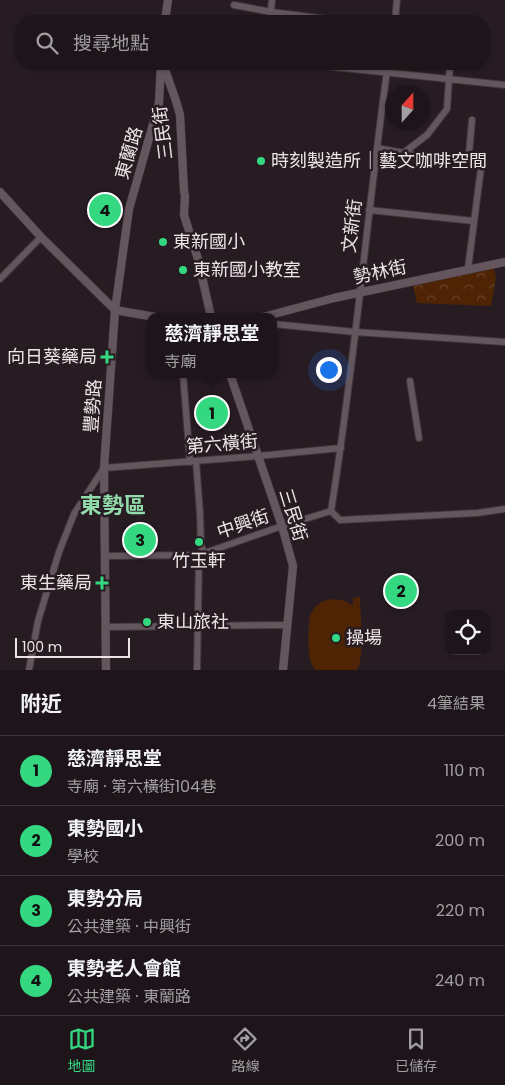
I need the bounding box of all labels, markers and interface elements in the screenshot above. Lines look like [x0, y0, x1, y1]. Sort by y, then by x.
search box [15, 15, 490, 70]
icon: search [33, 29, 61, 57]
text: 搜尋地點 [73, 30, 149, 57]
north arrow [385, 85, 430, 130]
street label: 三民街 [147, 105, 178, 161]
street label: 東蘭路 [109, 123, 148, 182]
place label: 時刻製造所｜藝文咖啡空間 [271, 148, 487, 173]
marker: 時刻製造所｜藝文咖啡空間 [255, 155, 267, 167]
pin: 4 [89, 191, 121, 229]
street label: 文新街 [336, 198, 367, 254]
place label: 東新國小 [173, 229, 245, 254]
marker: 東新國小 [157, 236, 169, 248]
street label: 勢林街 [351, 254, 409, 289]
place label: 東新國小教室 [193, 257, 301, 282]
marker: 東新國小教室 [177, 264, 189, 276]
popup [147, 313, 277, 378]
text: 慈濟靜思堂 [164, 320, 260, 347]
place label: 向日葵藥局 [7, 344, 97, 369]
text: 寺廟 [164, 350, 197, 373]
marker: 向日葵藥局 [101, 351, 113, 363]
your location [316, 357, 342, 383]
street label: 豐勢路 [78, 378, 107, 434]
pin: 1 [196, 394, 228, 432]
street label: 第六橫街 [185, 428, 259, 459]
street label: 三民街 [274, 485, 313, 544]
district label: 東勢區 [80, 490, 146, 521]
street label: 中興街 [213, 503, 272, 544]
pin: 3 [124, 521, 156, 559]
marker: 竹玉軒 [193, 536, 205, 548]
place label: 竹玉軒 [172, 548, 226, 573]
place label: 東生藥局 [20, 570, 92, 595]
pin: 2 [385, 572, 417, 610]
marker: 東生藥局 [96, 577, 108, 589]
place label: 東山旅社 [157, 609, 229, 634]
map controls [445, 610, 490, 655]
button: locate [445, 610, 490, 655]
marker: 東山旅社 [141, 616, 153, 628]
place label: 操場 [346, 625, 382, 650]
marker: 操場 [330, 632, 342, 644]
scale bar [15, 635, 130, 658]
text: 100 m [22, 637, 62, 657]
text: 附近 [20, 689, 62, 718]
text: 4筆結果 [427, 692, 485, 715]
text: 慈濟靜思堂 [67, 745, 162, 772]
text: 1 [33, 759, 39, 782]
text: 110 m [444, 759, 485, 782]
text: 寺廟 · 第六橫街104巷 [67, 775, 216, 798]
text: 東勢國小 [67, 815, 143, 842]
text: 2 [31, 829, 41, 852]
text: 200 m [435, 829, 485, 852]
text: 學校 [67, 845, 99, 868]
text: 東勢分局 [67, 885, 143, 912]
text: 3 [31, 899, 41, 922]
text: 220 m [436, 899, 485, 922]
text: 公共建築 · 中興街 [67, 915, 191, 938]
text: 東勢老人會館 [67, 955, 181, 982]
text: 4 [31, 969, 41, 992]
text: 240 m [435, 969, 485, 992]
text: 公共建築 · 東蘭路 [67, 985, 191, 1008]
tab: 地圖 [68, 1025, 96, 1077]
tab: 路線 [231, 1025, 259, 1077]
tab: 已儲存 [395, 1025, 437, 1077]

